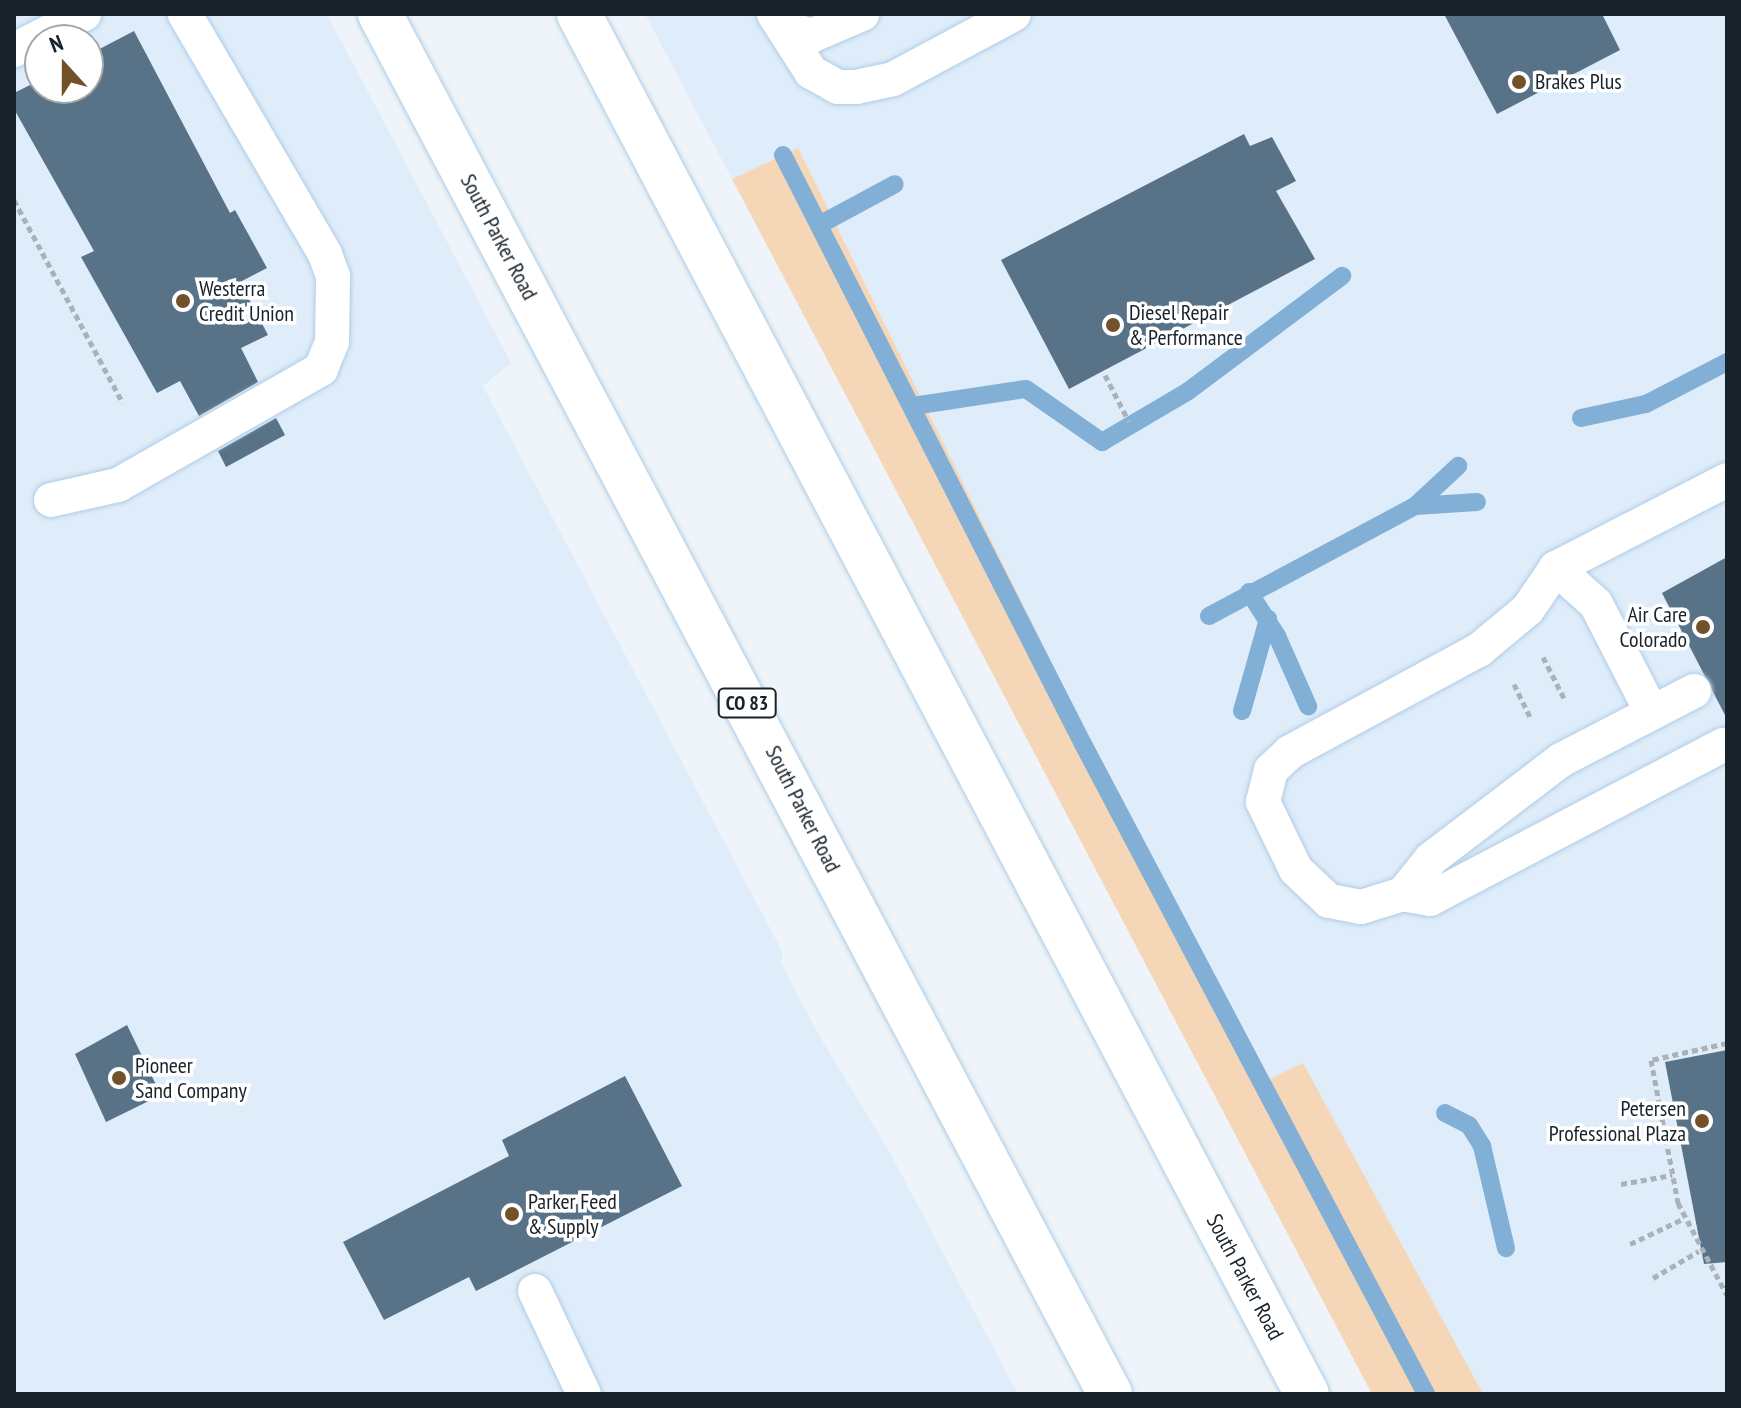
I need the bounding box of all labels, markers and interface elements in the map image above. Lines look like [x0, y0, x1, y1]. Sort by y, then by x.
north arrow [24, 24, 104, 104]
text: N [46, 28, 67, 59]
place label: Brakes Plus [1535, 69, 1622, 95]
marker: Brakes Plus [1510, 73, 1528, 91]
street label: South Parker Road [455, 170, 543, 304]
place label: Westerra Credit Union [199, 275, 294, 326]
marker: Westerra Credit Union [174, 292, 192, 310]
place label: Diesel Repair & Performance [1129, 299, 1243, 350]
marker: Diesel Repair & Performance [1104, 316, 1122, 334]
place label: Air Care Colorado [1620, 601, 1687, 652]
marker: Air Care Colorado [1694, 618, 1712, 636]
road number: CO 83 [717, 687, 777, 719]
street label: South Parker Road [760, 741, 846, 877]
place label: Pioneer Sand Company [135, 1052, 247, 1104]
marker: Pioneer Sand Company [110, 1069, 128, 1087]
place label: Petersen Professional Plaza [1549, 1095, 1686, 1146]
marker: Petersen Professional Plaza [1693, 1112, 1711, 1130]
place label: Parker Feed & Supply [528, 1188, 617, 1240]
marker: Parker Feed & Supply [503, 1205, 521, 1223]
street label: South Parker Road [1201, 1210, 1289, 1344]

